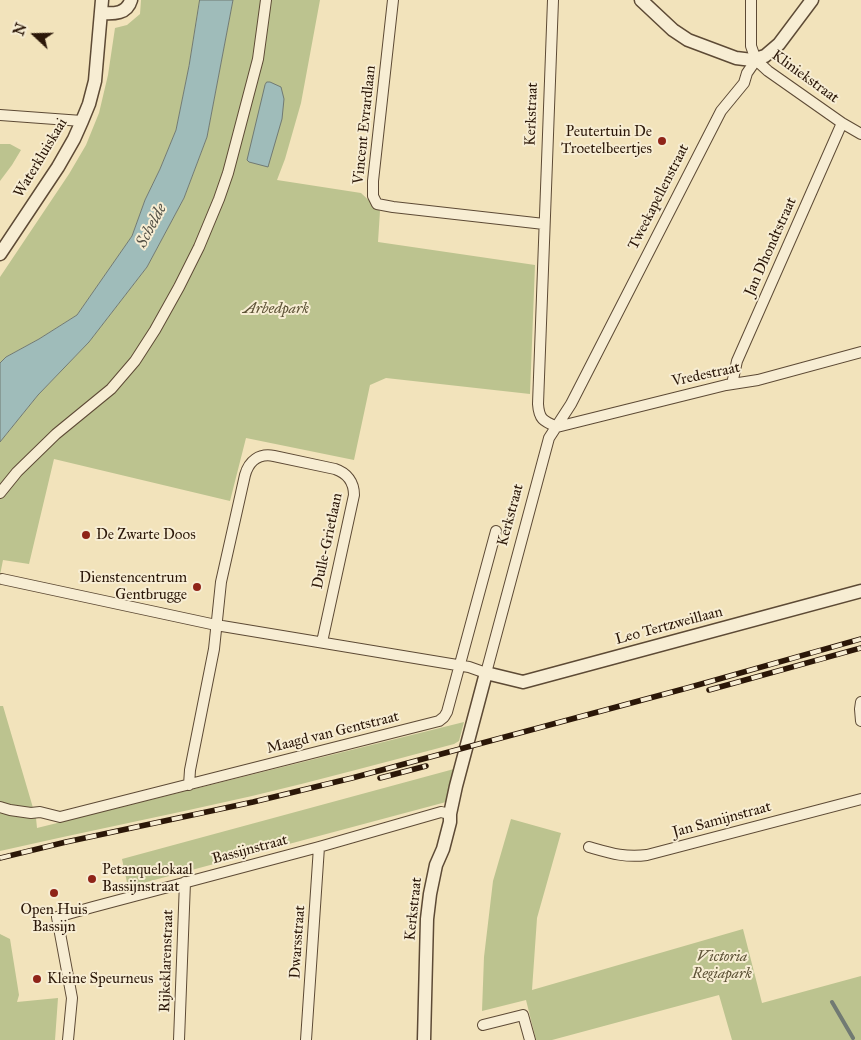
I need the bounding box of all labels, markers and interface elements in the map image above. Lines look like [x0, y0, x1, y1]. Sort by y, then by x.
north arrow [10, 10, 60, 60]
text: N [10, 21, 31, 38]
street label: Kliniekstraat [768, 47, 842, 107]
street label: Vincent Evrardlaan [350, 65, 380, 185]
street label: Kerkstraat [522, 82, 542, 146]
street label: Waterkluiskaai [10, 115, 72, 201]
place label: Peutertuin De Troetelbeertjes [561, 123, 652, 158]
marker: Peutertuin De Troetelbeertjes [656, 135, 668, 147]
street label: Tweekapellenstraat [625, 141, 693, 253]
street label: Jan Dhondtstraat [741, 195, 801, 299]
water label: Schelde [133, 201, 171, 251]
park label: Arbedpark [243, 300, 309, 318]
street label: Vredestraat [670, 359, 742, 391]
street label: Kerkstraat [494, 482, 528, 548]
street label: Dulle-Grietlaan [309, 492, 347, 590]
place label: De Zwarte Doos [96, 526, 196, 544]
marker: De Zwarte Doos [80, 529, 92, 541]
place label: Dienstencentrum Gentbrugge [79, 569, 187, 604]
marker: Dienstencentrum Gentbrugge [191, 581, 203, 593]
street label: Leo Tertzweillaan [613, 603, 725, 649]
street label: Maagd van Gentstraat [265, 708, 401, 758]
street label: Jan Samijnstraat [671, 798, 773, 842]
street label: Bassijnstraat [210, 831, 290, 869]
place label: Petanquelokaal Bassijnstraat [102, 861, 193, 896]
marker: Petanquelokaal Bassijnstraat [86, 873, 98, 885]
street label: Kerkstraat [402, 876, 426, 942]
marker: Open Huis Bassijn [48, 887, 60, 899]
place label: Open Huis Bassijn [21, 901, 87, 936]
street label: Dwarsstraat [286, 905, 310, 979]
street label: Rijkeklarenstraat [156, 909, 178, 1013]
park label: Victoria Regiapark [692, 948, 752, 983]
place label: Kleine Speurneus [47, 970, 153, 988]
marker: Kleine Speurneus [31, 973, 43, 985]

